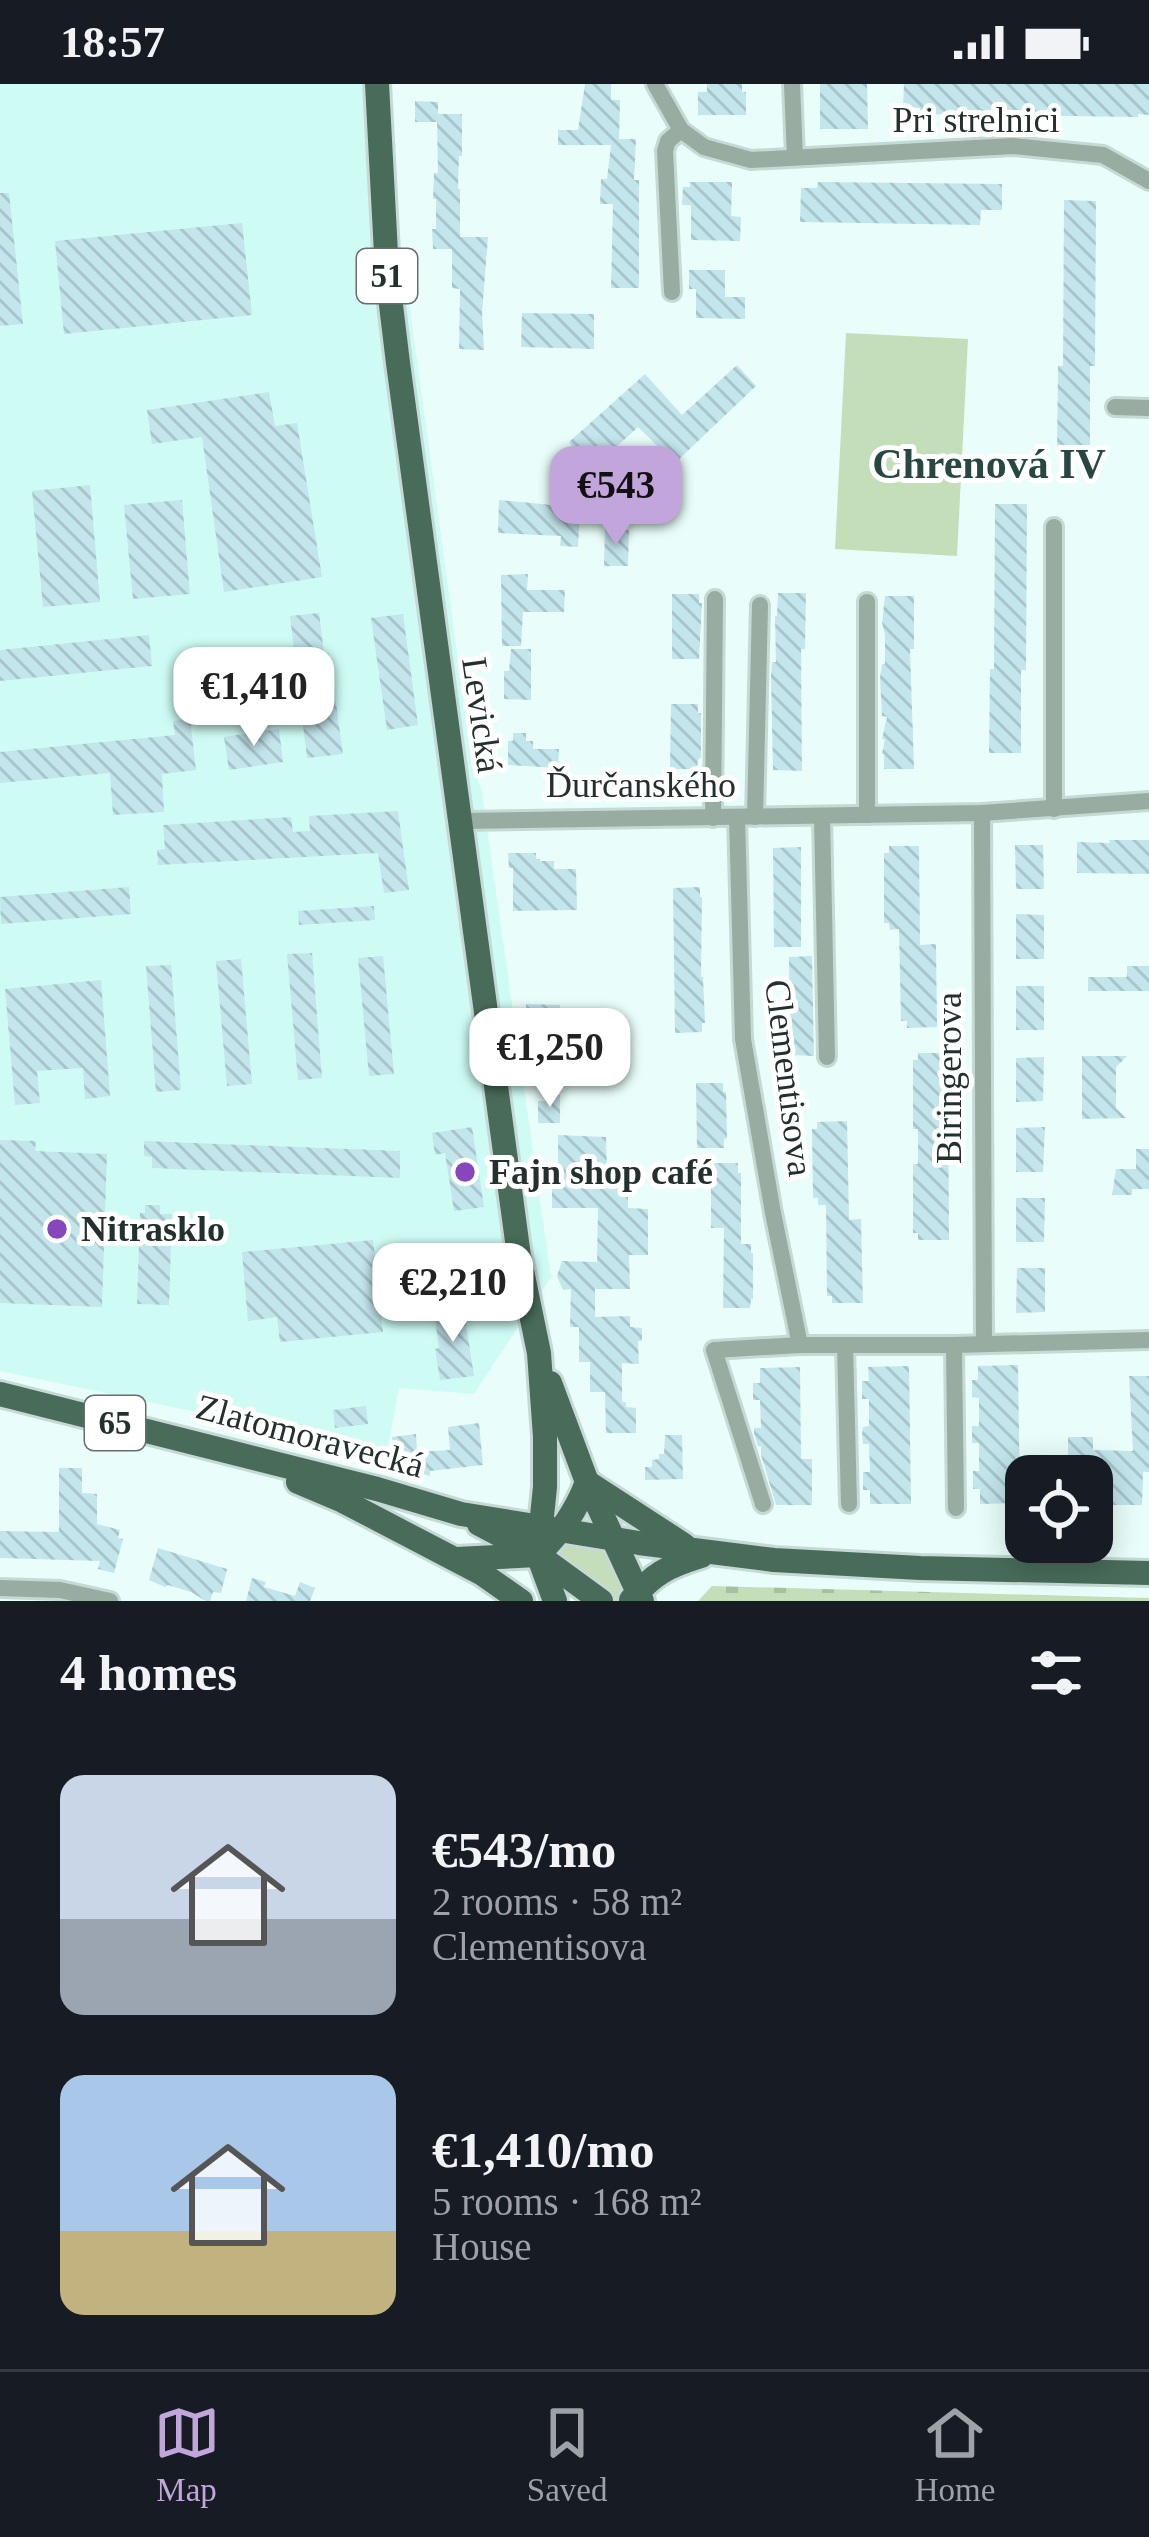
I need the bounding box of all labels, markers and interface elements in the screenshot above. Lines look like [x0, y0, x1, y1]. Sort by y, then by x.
text: 18:57 [60, 17, 165, 67]
street label: Pri strelnici [893, 100, 1059, 140]
road number: 51 [357, 249, 417, 303]
district label: Chrenová IV [872, 441, 1106, 487]
pin: €543 [545, 446, 687, 548]
text: €543 [577, 463, 655, 506]
pin: €1,410 [156, 647, 352, 749]
street label: Levická [454, 655, 510, 775]
text: €1,410 [200, 664, 308, 707]
street label: Ďurčanského [546, 765, 736, 805]
street label: Clementisova [757, 977, 821, 1179]
street label: Biringerova [929, 992, 969, 1164]
pin: €1,250 [452, 1008, 648, 1110]
text: €1,250 [496, 1025, 604, 1068]
place label: Fajn shop café [489, 1152, 713, 1192]
marker: Fajn shop café [452, 1159, 478, 1185]
place label: Nitrasklo [81, 1209, 225, 1249]
marker: Nitrasklo [44, 1216, 70, 1242]
pin: €2,210 [355, 1243, 551, 1345]
text: €2,210 [399, 1260, 507, 1303]
street label: Zlatomoravecká [192, 1386, 428, 1486]
road number: 65 [85, 1396, 145, 1450]
map controls [1005, 1455, 1113, 1563]
button: locate [1005, 1455, 1113, 1563]
icon: filters [1023, 1640, 1089, 1706]
text: 4 homes [60, 1645, 237, 1701]
text: €543/mo [432, 1822, 616, 1878]
icon: home [156, 1823, 300, 1967]
text: 2 rooms · 58 m² [432, 1880, 682, 1923]
text: Clementisova [432, 1925, 646, 1968]
text: €1,410/mo [432, 2122, 654, 2178]
icon: home [156, 2123, 300, 2267]
text: 5 rooms · 168 m² [432, 2180, 702, 2223]
text: House [432, 2225, 532, 2268]
tab: Map [154, 2400, 220, 2509]
tab: Saved [527, 2400, 607, 2509]
tab: Home [915, 2400, 995, 2509]

